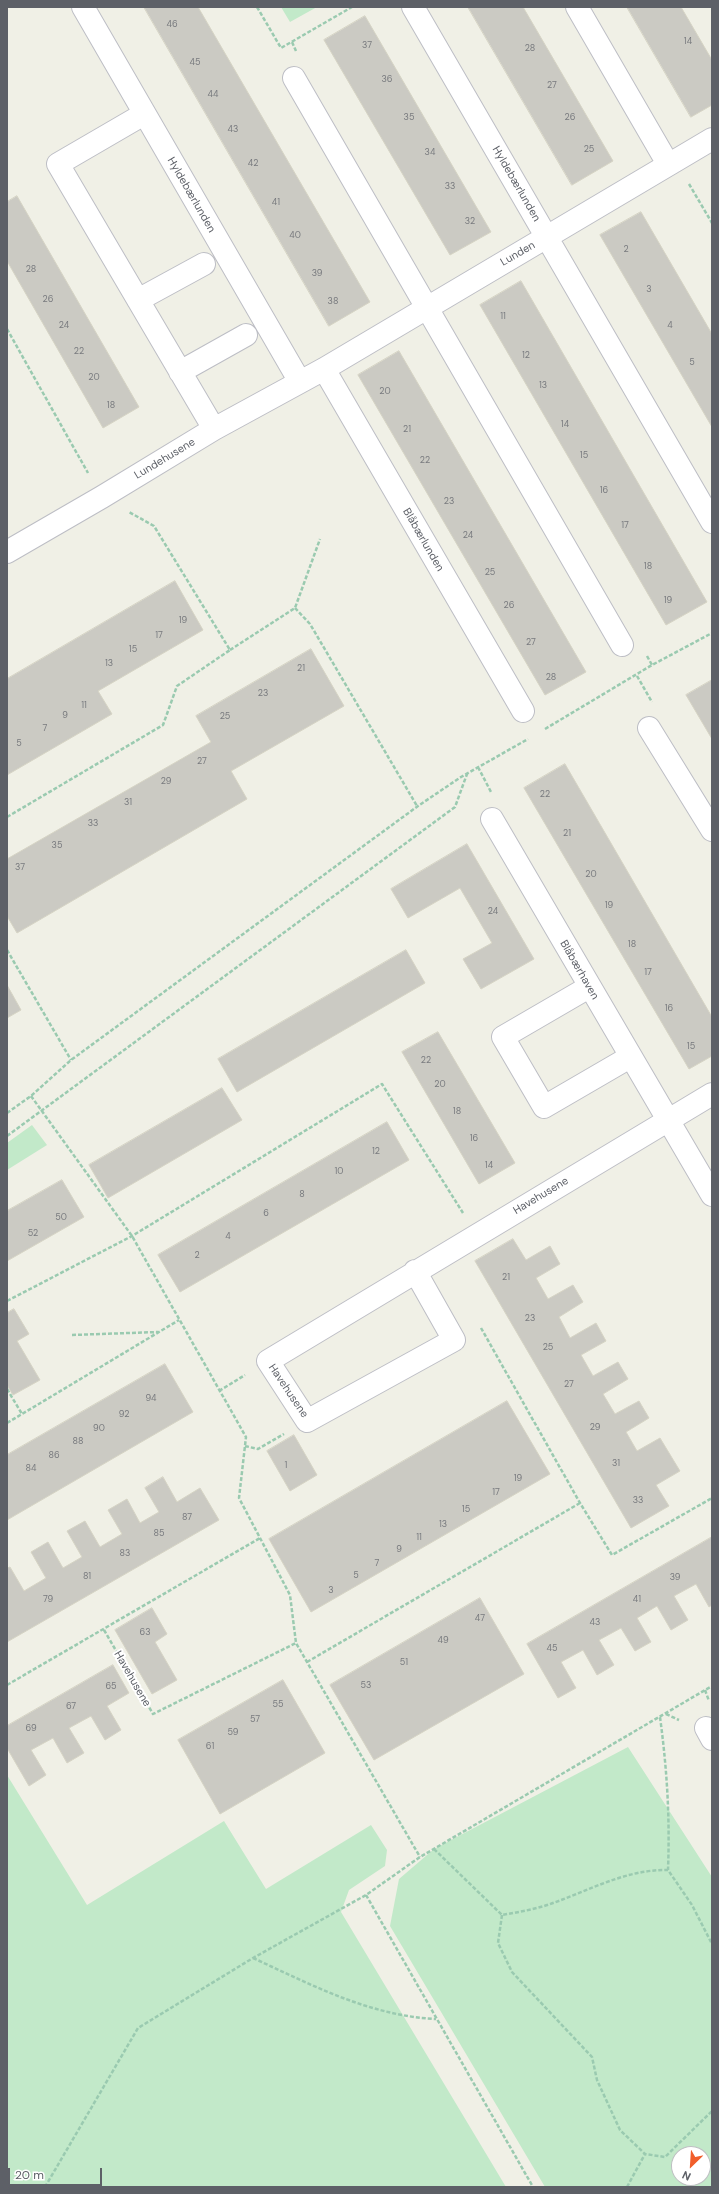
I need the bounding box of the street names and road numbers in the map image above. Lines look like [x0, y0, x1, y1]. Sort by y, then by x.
street label: Hyldebærlunden [489, 144, 543, 224]
street label: Hyldebærlunden [164, 155, 218, 235]
street label: Lunden [498, 239, 538, 269]
street label: Lundehusene [132, 436, 198, 482]
street label: Blåbærlunden [400, 506, 446, 574]
street label: Blåbærhaven [557, 938, 601, 1002]
street label: Havehusene [511, 1174, 571, 1218]
street label: Havehusene [265, 1362, 311, 1420]
street label: Havehusene [111, 1649, 153, 1709]

